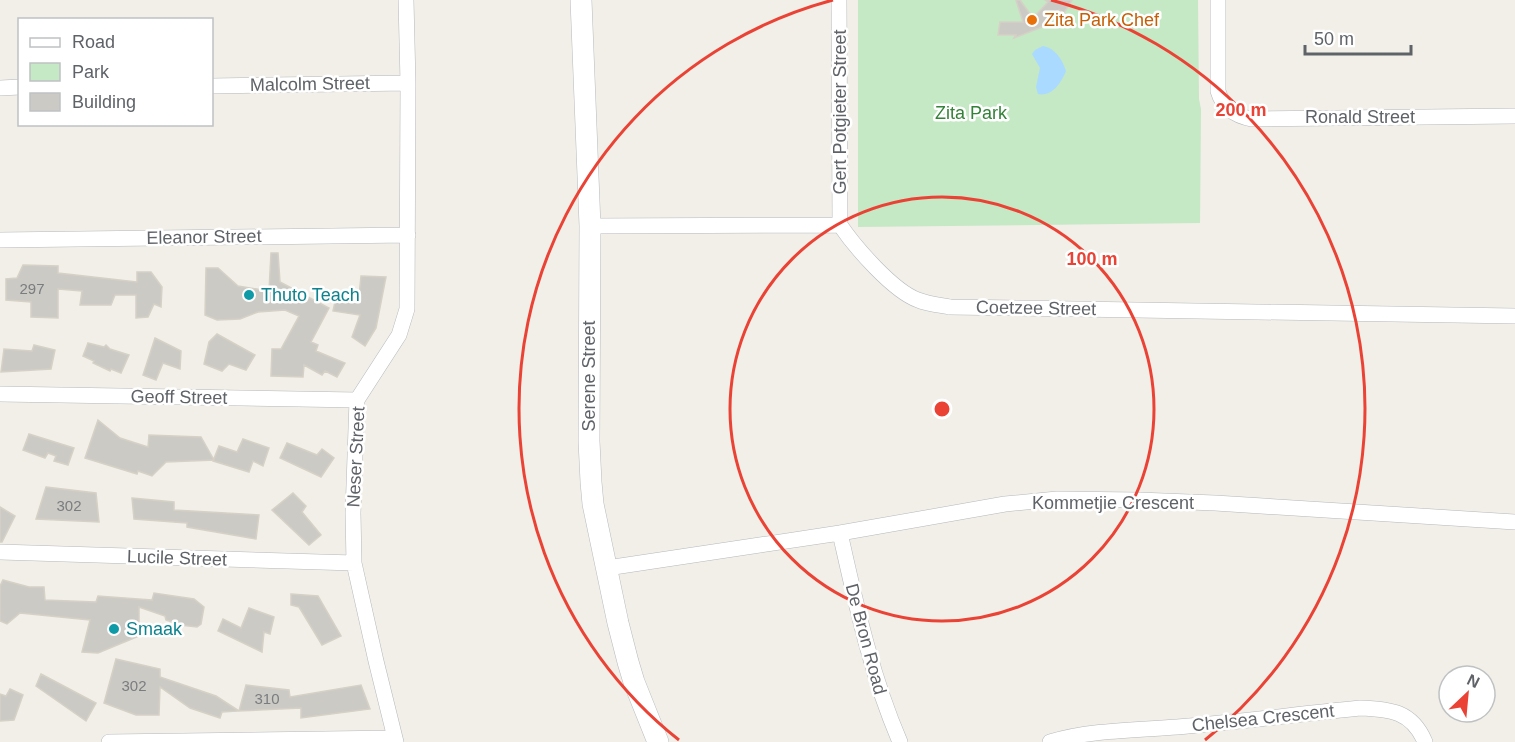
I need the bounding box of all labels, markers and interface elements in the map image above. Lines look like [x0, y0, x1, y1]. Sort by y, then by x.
place label: Zita Park Chef [1044, 10, 1160, 30]
marker: Zita Park Chef [1025, 13, 1039, 27]
legend [18, 18, 213, 126]
scale bar [1305, 18, 1412, 56]
street label: Gert Potgieter Street [830, 29, 850, 195]
text: 50 m [1314, 29, 1354, 49]
text: Road [72, 32, 115, 52]
text: Park [72, 62, 110, 82]
street label: Malcolm Street [250, 73, 370, 95]
text: Building [72, 92, 136, 112]
text: 200 m [1215, 100, 1267, 120]
park label: Zita Park [935, 103, 1008, 123]
street label: Ronald Street [1305, 107, 1415, 127]
street label: Eleanor Street [146, 226, 262, 248]
text: 100 m [1066, 249, 1118, 269]
house number: 297 [19, 280, 45, 297]
place label: Thuto Teach [261, 285, 360, 305]
marker: Thuto Teach [242, 288, 256, 302]
street label: Coetzee Street [976, 297, 1096, 319]
street label: Serene Street [579, 320, 599, 432]
street label: Geoff Street [130, 386, 228, 408]
centre of rings [932, 399, 952, 419]
street label: Neser Street [343, 406, 369, 508]
street label: Kommetjie Crescent [1032, 493, 1194, 513]
house number: 302 [56, 497, 82, 514]
street label: Lucile Street [127, 546, 227, 570]
street label: De Bron Road [842, 581, 890, 697]
place label: Smaak [126, 619, 183, 639]
marker: Smaak [107, 622, 121, 636]
north arrow [1437, 664, 1497, 724]
text: N [1464, 671, 1482, 691]
house number: 302 [121, 677, 147, 694]
house number: 310 [254, 690, 280, 707]
street label: Chelsea Crescent [1191, 701, 1335, 735]

